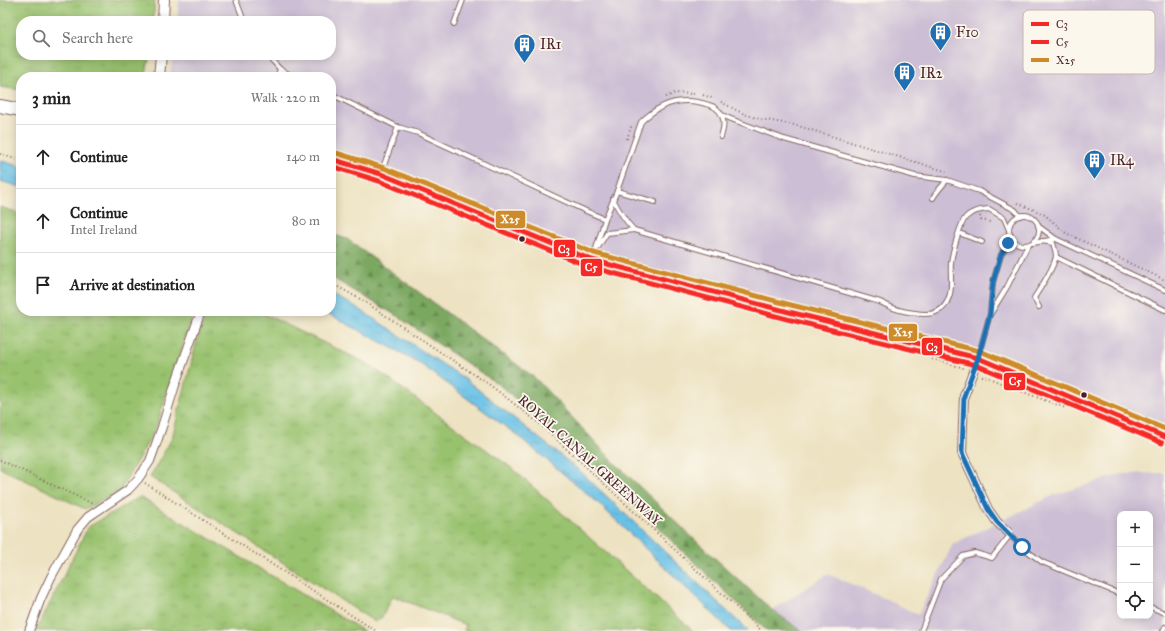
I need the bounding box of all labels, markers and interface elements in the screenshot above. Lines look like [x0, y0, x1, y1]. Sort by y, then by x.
legend [1023, 10, 1155, 74]
search box [16, 16, 336, 60]
text: C3 [1056, 18, 1068, 31]
building icon: F10 [927, 19, 953, 52]
place label: F10 [956, 24, 979, 41]
icon: search [30, 27, 52, 49]
text: Search here [62, 29, 133, 47]
building icon: IR1 [512, 31, 538, 64]
place label: IR1 [540, 36, 562, 53]
text: C5 [1056, 36, 1069, 49]
text: X25 [1056, 54, 1075, 67]
building icon: IR2 [892, 60, 918, 93]
place label: IR2 [920, 65, 943, 82]
text: 3 min [32, 88, 71, 109]
text: Walk · 220 m [251, 90, 320, 106]
icon: ahead [32, 146, 54, 168]
building icon: IR4 [1082, 147, 1108, 180]
text: Continue [70, 148, 128, 166]
text: 140 m [286, 149, 320, 165]
place label: IR4 [1110, 152, 1135, 169]
text: Continue [70, 204, 128, 222]
icon: ahead [32, 210, 54, 232]
line badge: X25 [495, 210, 526, 229]
text: 80 m [292, 213, 320, 229]
text: X25 [500, 213, 520, 226]
text: Intel Ireland [70, 222, 137, 238]
unlabelled marker [517, 234, 527, 244]
route end [999, 234, 1017, 252]
line badge: C3 [553, 239, 576, 258]
text: C3 [558, 243, 570, 257]
line badge: C5 [580, 258, 603, 277]
text: C5 [585, 261, 598, 274]
icon: arrive [32, 274, 54, 296]
text: Arrive at destination [70, 276, 195, 294]
line badge: X25 [888, 323, 918, 342]
text: X25 [893, 326, 913, 339]
line badge: C3 [921, 337, 943, 356]
text: C3 [926, 341, 938, 355]
line badge: C5 [1003, 372, 1026, 391]
text: C5 [1009, 375, 1022, 388]
unlabelled marker [1079, 390, 1089, 400]
street label: ROYAL CANAL GREENWAY [514, 391, 666, 530]
map controls [1117, 511, 1153, 619]
button: + [1117, 511, 1153, 547]
route start [1013, 538, 1031, 556]
button: − [1117, 547, 1153, 583]
button: locate [1117, 583, 1153, 619]

